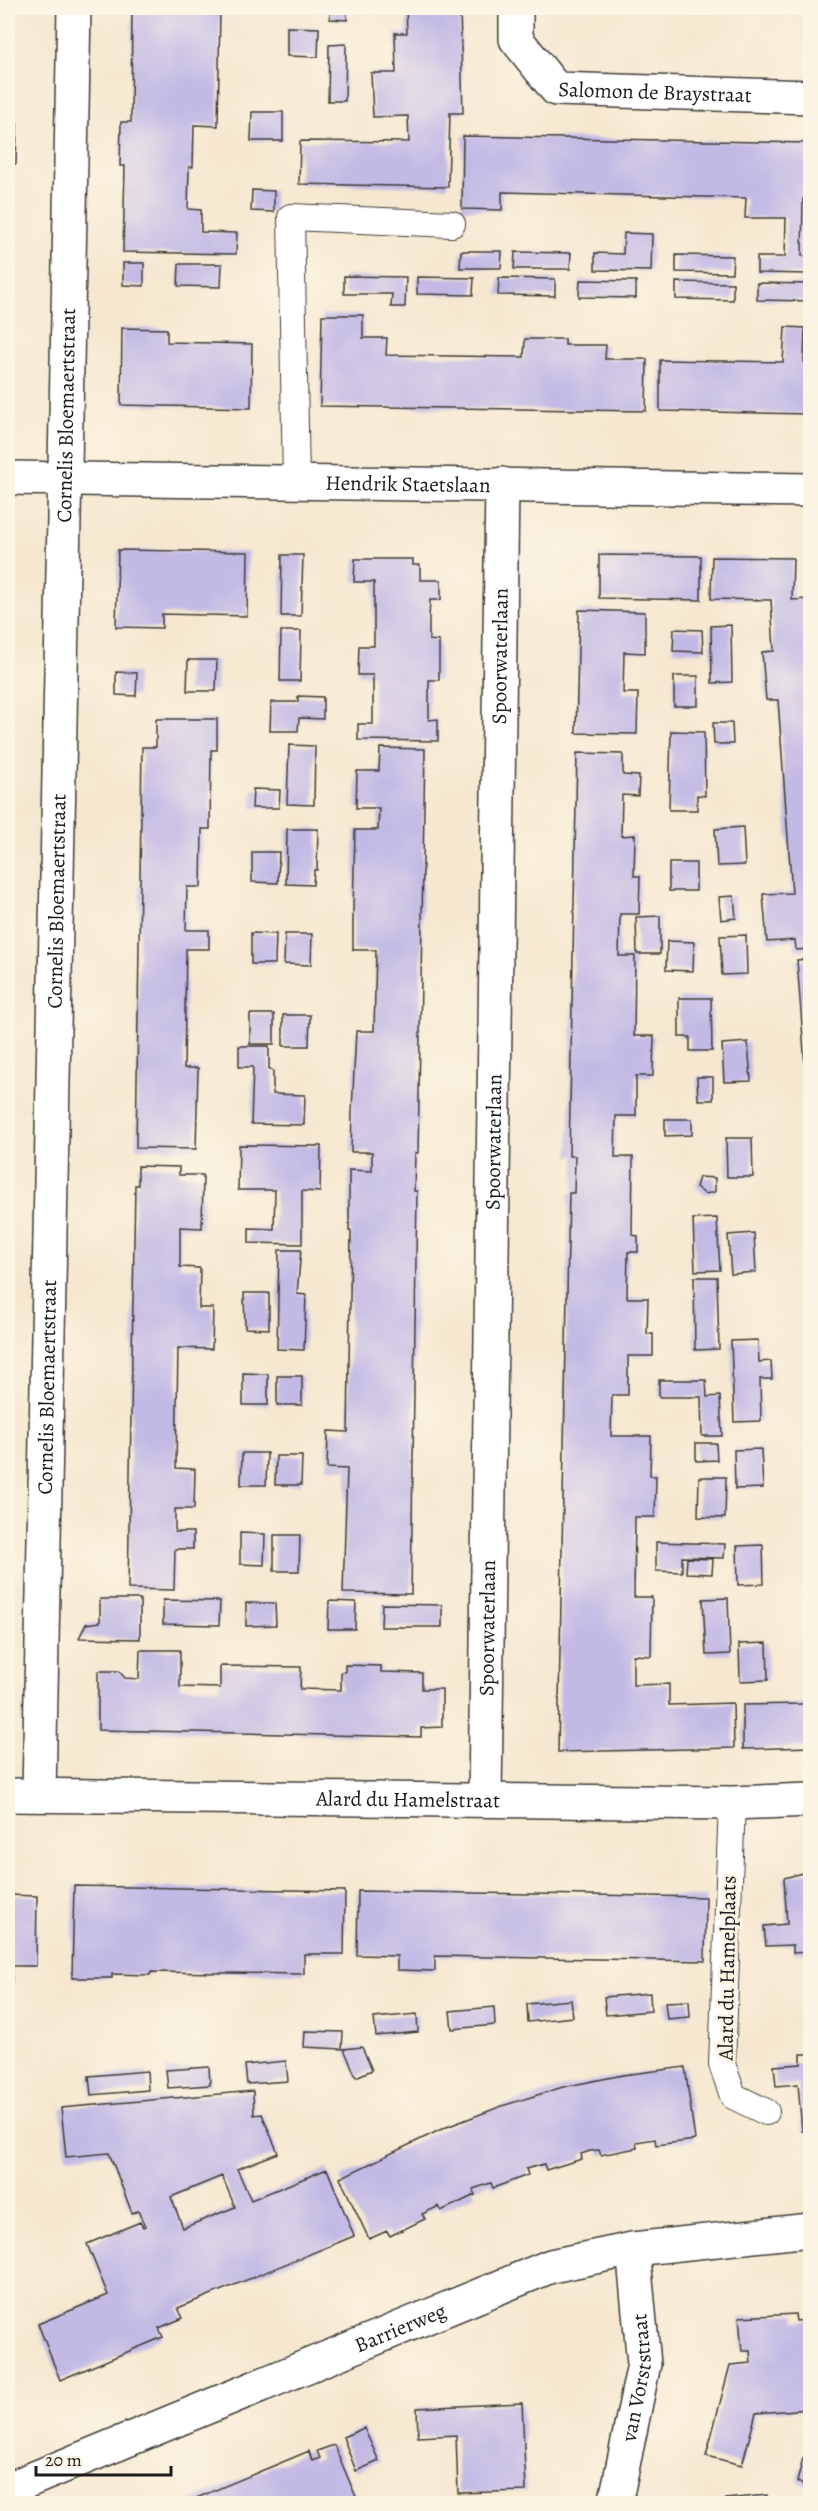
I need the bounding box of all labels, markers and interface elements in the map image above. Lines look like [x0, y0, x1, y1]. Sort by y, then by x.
street label: Salomon de Braystraat [558, 75, 752, 109]
street label: Cornelis Bloemaertstraat [50, 308, 82, 523]
street label: Hendrik Staetslaan [325, 469, 491, 499]
street label: Spoorwaterlaan [485, 588, 515, 724]
street label: Cornelis Bloemaertstraat [40, 793, 73, 1009]
street label: Spoorwaterlaan [479, 1074, 508, 1210]
street label: Cornelis Bloemaertstraat [31, 1279, 63, 1495]
street label: Spoorwaterlaan [472, 1560, 502, 1696]
street label: Alard du Hamelstraat [315, 1784, 500, 1814]
street label: Alard du Hamelplaats [711, 1875, 743, 2062]
street label: Barrierweg [350, 2296, 451, 2359]
street label: van Vorststraat [614, 2312, 658, 2445]
scale bar [36, 2439, 171, 2477]
text: 20 m [45, 2448, 82, 2472]

